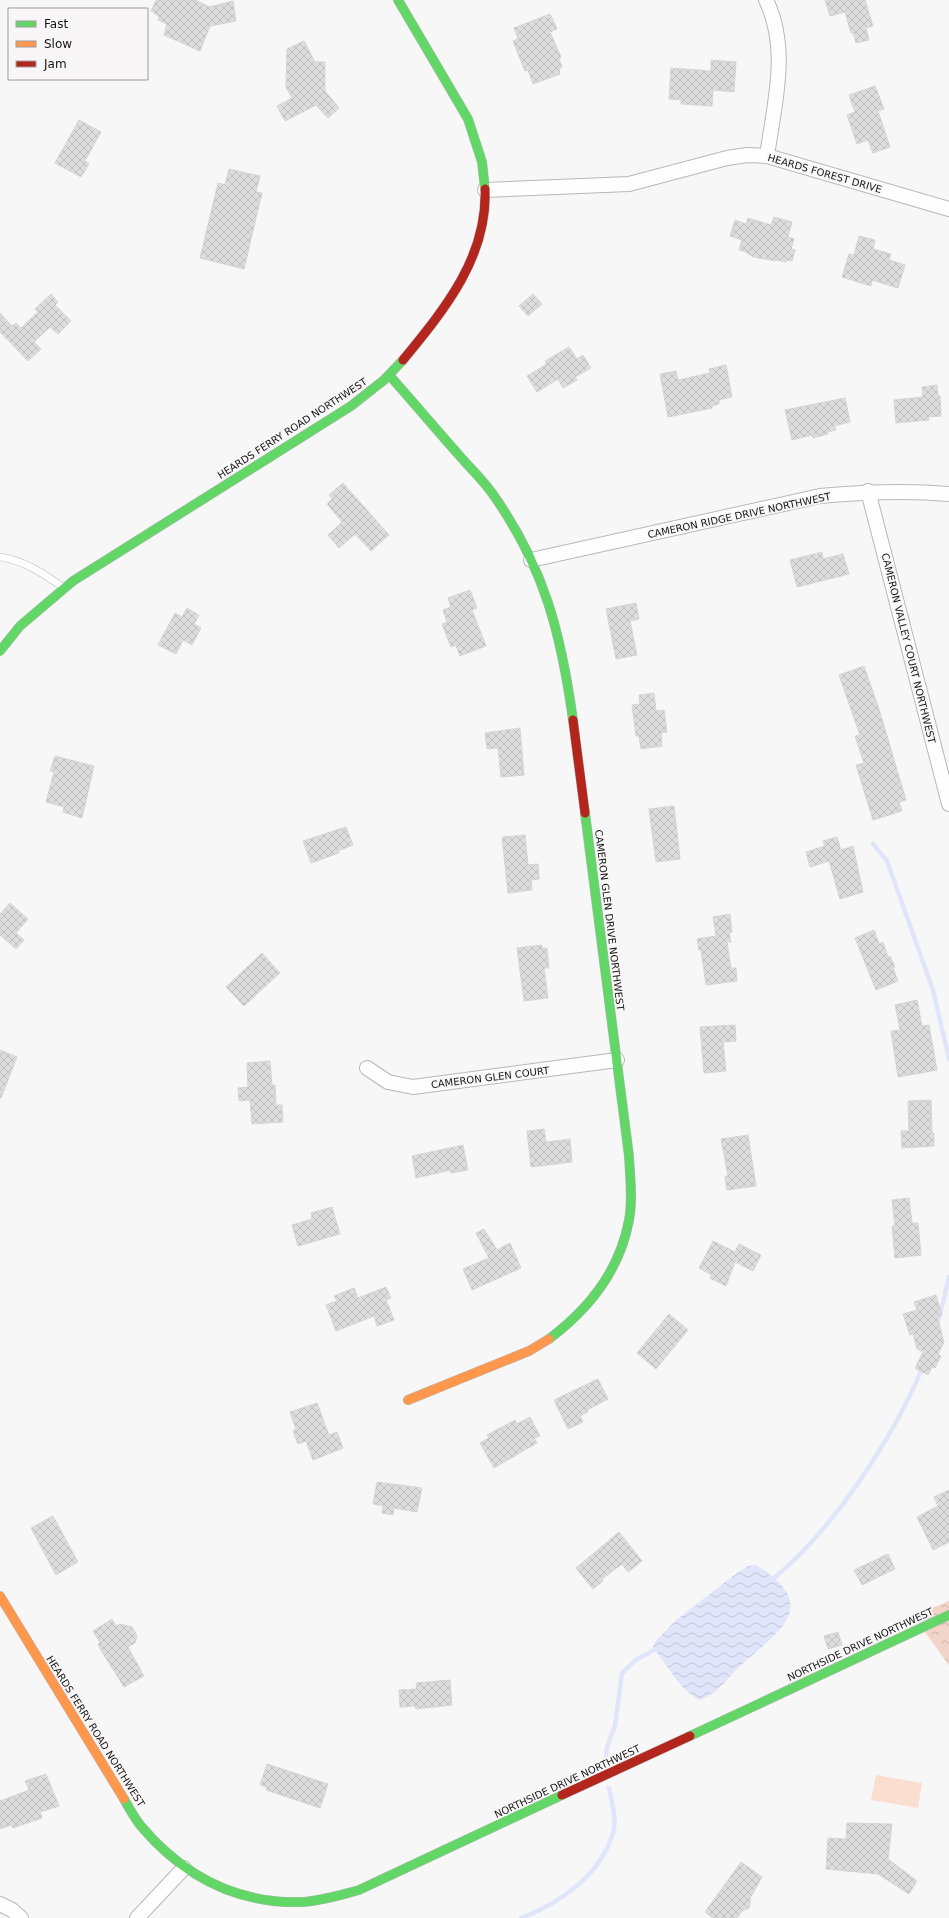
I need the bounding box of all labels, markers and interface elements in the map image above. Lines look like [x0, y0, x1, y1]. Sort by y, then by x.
legend [8, 8, 148, 80]
text: Fast [44, 17, 68, 31]
text: Slow [44, 37, 72, 51]
text: Jam [43, 57, 67, 71]
street label: HEARDS FOREST DRIVE [767, 152, 883, 195]
street label: HEARDS FERRY ROAD NORTHWEST [216, 375, 370, 481]
street label: CAMERON RIDGE DRIVE NORTHWEST [647, 490, 833, 540]
street label: CAMERON VALLEY COURT NORTHWEST [880, 552, 938, 745]
street label: CAMERON GLEN DRIVE NORTHWEST [593, 829, 626, 1012]
street label: CAMERON GLEN COURT [430, 1065, 551, 1090]
street label: NORTHSIDE DRIVE NORTHWEST [786, 1605, 936, 1683]
street label: HEARDS FERRY ROAD NORTHWEST [44, 1654, 147, 1809]
street label: NORTHSIDE DRIVE NORTHWEST [493, 1742, 643, 1820]

